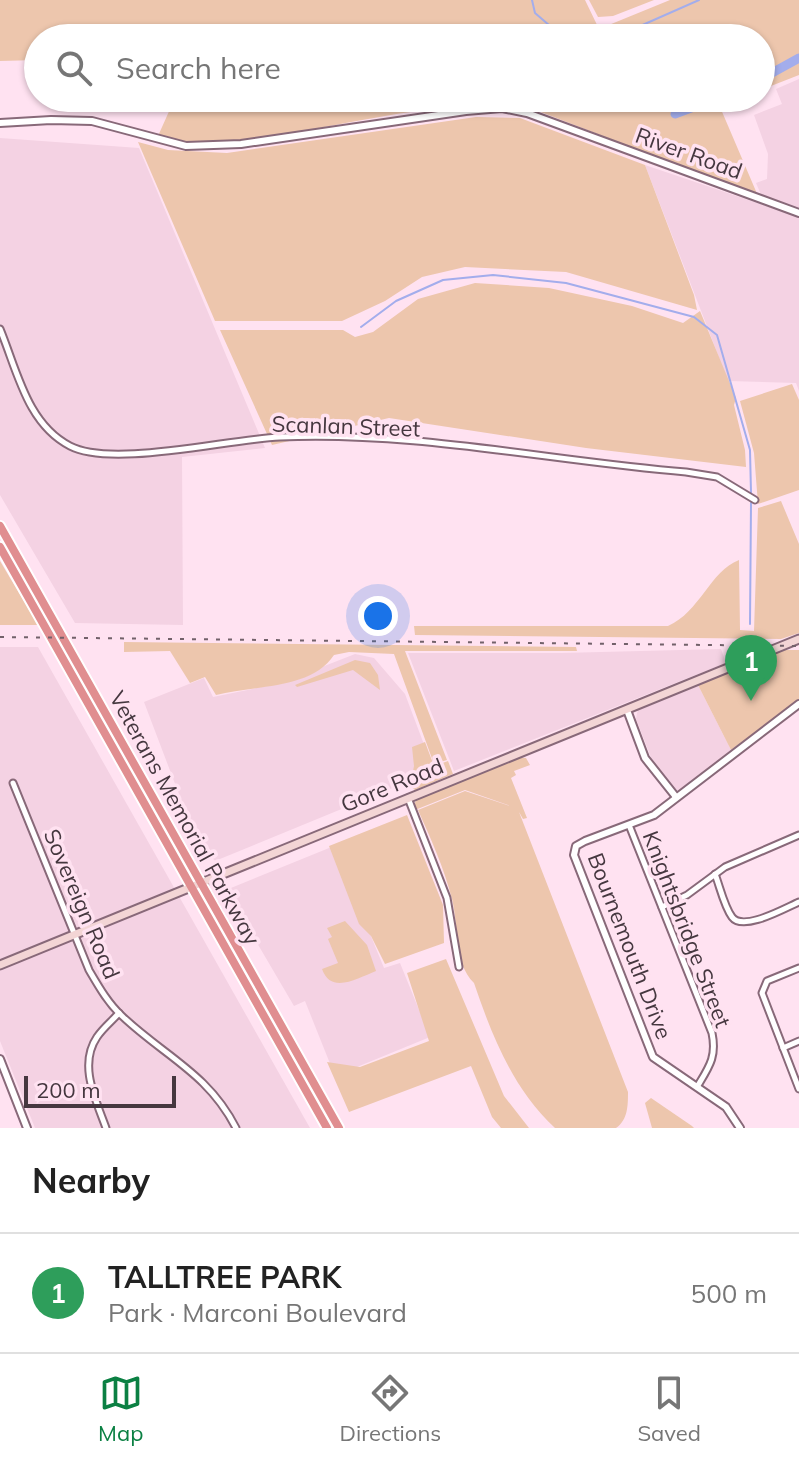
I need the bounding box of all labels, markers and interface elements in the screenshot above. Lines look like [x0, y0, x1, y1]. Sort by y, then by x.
search box [24, 24, 775, 112]
icon: search [52, 46, 96, 90]
text: Search here [116, 49, 281, 87]
street label: River Road [632, 121, 746, 185]
street label: Scanlan Street [271, 409, 421, 443]
your location [358, 596, 398, 636]
pin: 1 [725, 635, 777, 701]
street label: Veterans Memorial Parkway [103, 686, 267, 950]
street label: Gore Road [337, 752, 447, 818]
street label: Sovereign Road [38, 825, 126, 983]
street label: Knightsbridge Street [637, 827, 737, 1032]
street label: Bournemouth Drive [582, 849, 678, 1043]
scale bar [24, 1072, 176, 1108]
text: 200 m [36, 1076, 101, 1104]
text: Nearby [32, 1159, 150, 1202]
text: TALLTREE PARK [108, 1258, 341, 1296]
text: 1 [50, 1277, 66, 1310]
text: 500 m [691, 1277, 767, 1310]
text: Park · Marconi Boulevard [108, 1296, 407, 1329]
tab: Map [98, 1371, 143, 1447]
tab: Directions [340, 1371, 441, 1447]
tab: Saved [637, 1371, 701, 1447]

